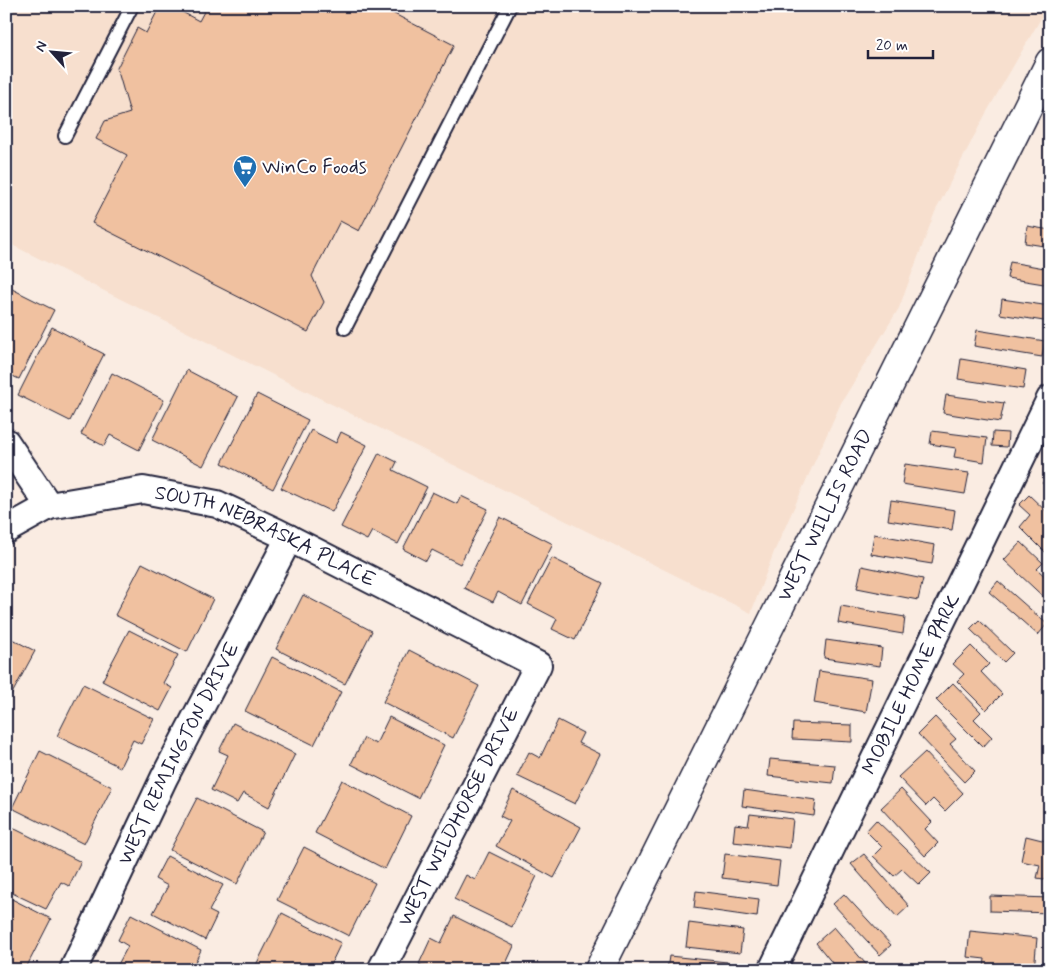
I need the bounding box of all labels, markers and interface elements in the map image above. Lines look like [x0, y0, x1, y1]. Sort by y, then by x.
north arrow [28, 28, 78, 78]
scale bar [868, 28, 934, 60]
text: 20 m [876, 36, 908, 56]
text: N [31, 38, 51, 55]
supermarket icon: WinCo Foods [232, 154, 258, 188]
place label: WinCo Foods [262, 154, 367, 181]
street label: WEST WILLIS ROAD [771, 424, 879, 606]
street label: SOUTH NEBRASKA PLACE [153, 479, 380, 594]
street label: MOBILE HOME PARK [856, 589, 967, 779]
street label: WEST REMINGTON DRIVE [111, 637, 246, 869]
street label: WEST WILDHORSE DRIVE [392, 703, 526, 931]

